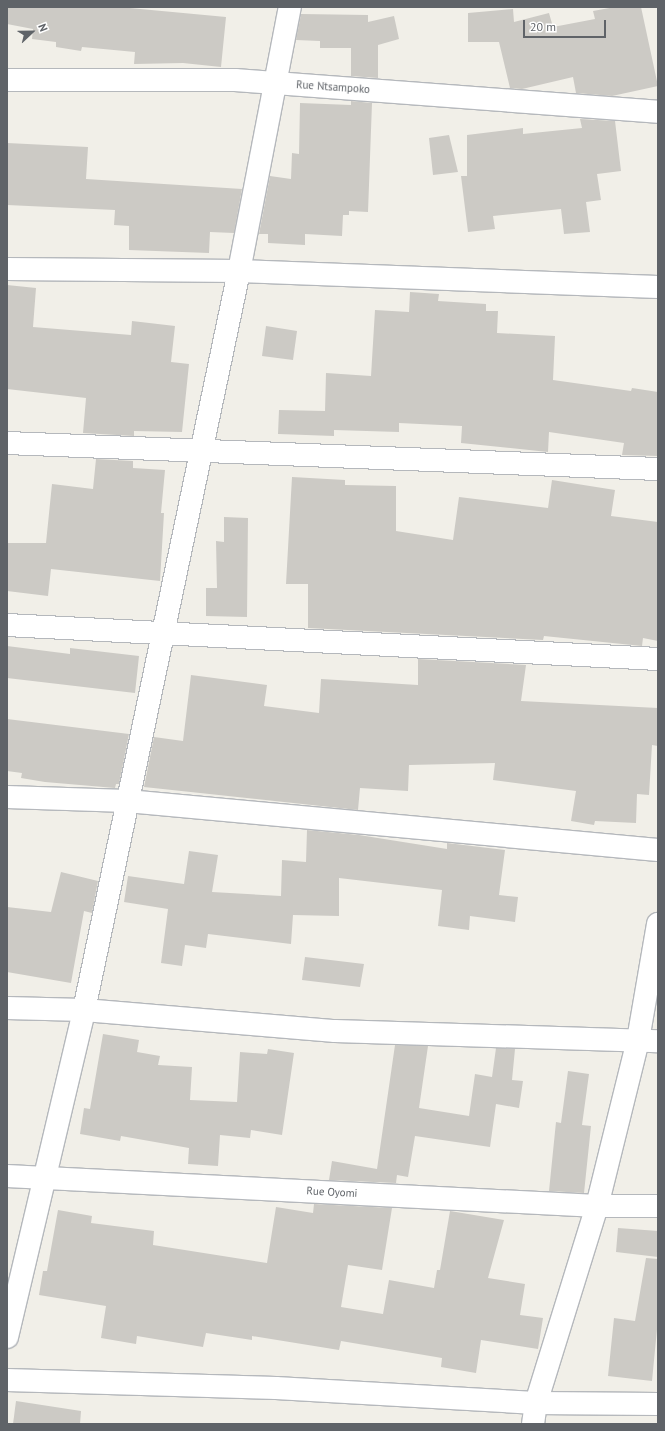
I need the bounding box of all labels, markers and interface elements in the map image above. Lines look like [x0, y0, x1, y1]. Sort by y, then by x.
north arrow [12, 12, 52, 52]
scale bar [525, 12, 608, 38]
text: 20 m [530, 19, 556, 34]
text: N [35, 22, 51, 33]
street label: Rue Ntsampoko [296, 78, 370, 96]
street label: Rue Oyomi [306, 1184, 358, 1200]

